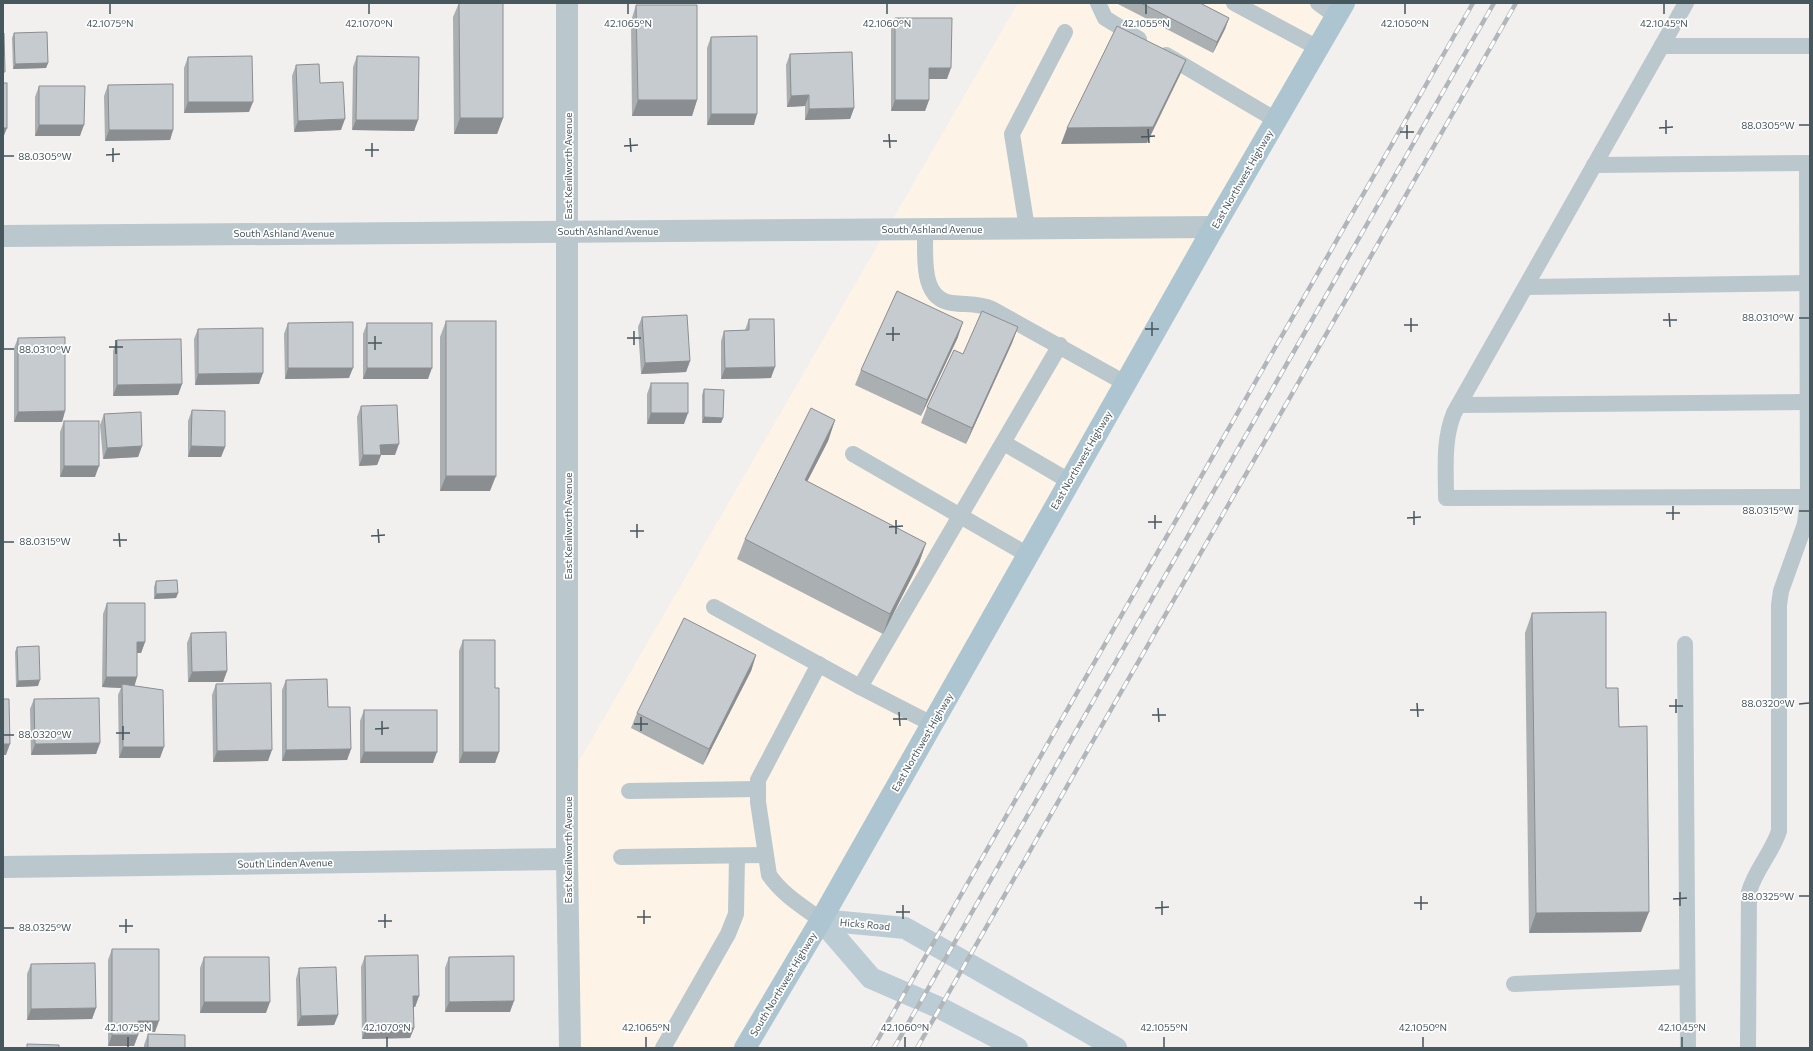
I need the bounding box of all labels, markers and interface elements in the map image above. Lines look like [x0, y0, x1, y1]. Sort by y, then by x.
text: 42.1075°N [87, 17, 134, 29]
text: 42.1070°N [345, 17, 393, 29]
text: 42.1065°N [604, 17, 652, 29]
text: 42.1060°N [863, 17, 911, 29]
text: 42.1055°N [1122, 17, 1170, 29]
text: 42.1050°N [1381, 17, 1429, 29]
text: 42.1045°N [1640, 17, 1688, 29]
street label: East Kenilworth Avenue [562, 112, 574, 220]
text: 88.0305°W [1741, 119, 1795, 131]
street label: East Northwest Highway [1209, 128, 1275, 230]
text: 88.0305°W [18, 150, 72, 162]
street label: South Ashland Avenue [882, 223, 982, 235]
street label: South Ashland Avenue [558, 225, 658, 237]
street label: South Ashland Avenue [234, 227, 334, 239]
text: 88.0310°W [1742, 311, 1794, 323]
text: 88.0310°W [19, 343, 71, 355]
street label: East Northwest Highway [1048, 409, 1114, 511]
street label: East Kenilworth Avenue [562, 472, 574, 580]
text: 88.0315°W [1742, 504, 1794, 516]
text: 88.0315°W [19, 535, 71, 547]
street label: East Northwest Highway [889, 691, 955, 793]
text: 88.0320°W [1741, 697, 1795, 709]
text: 88.0320°W [18, 728, 72, 740]
street label: East Kenilworth Avenue [562, 796, 574, 904]
street label: South Linden Avenue [237, 856, 333, 870]
text: 88.0325°W [1742, 890, 1794, 902]
street label: Hicks Road [839, 916, 891, 932]
text: 88.0325°W [19, 921, 71, 933]
street label: South Northwest Highway [747, 930, 819, 1038]
text: 42.1075°N [105, 1021, 152, 1033]
text: 42.1070°N [363, 1021, 411, 1033]
text: 42.1065°N [622, 1021, 670, 1033]
text: 42.1060°N [881, 1021, 929, 1033]
text: 42.1055°N [1140, 1021, 1188, 1033]
text: 42.1050°N [1399, 1021, 1447, 1033]
text: 42.1045°N [1658, 1021, 1706, 1033]

